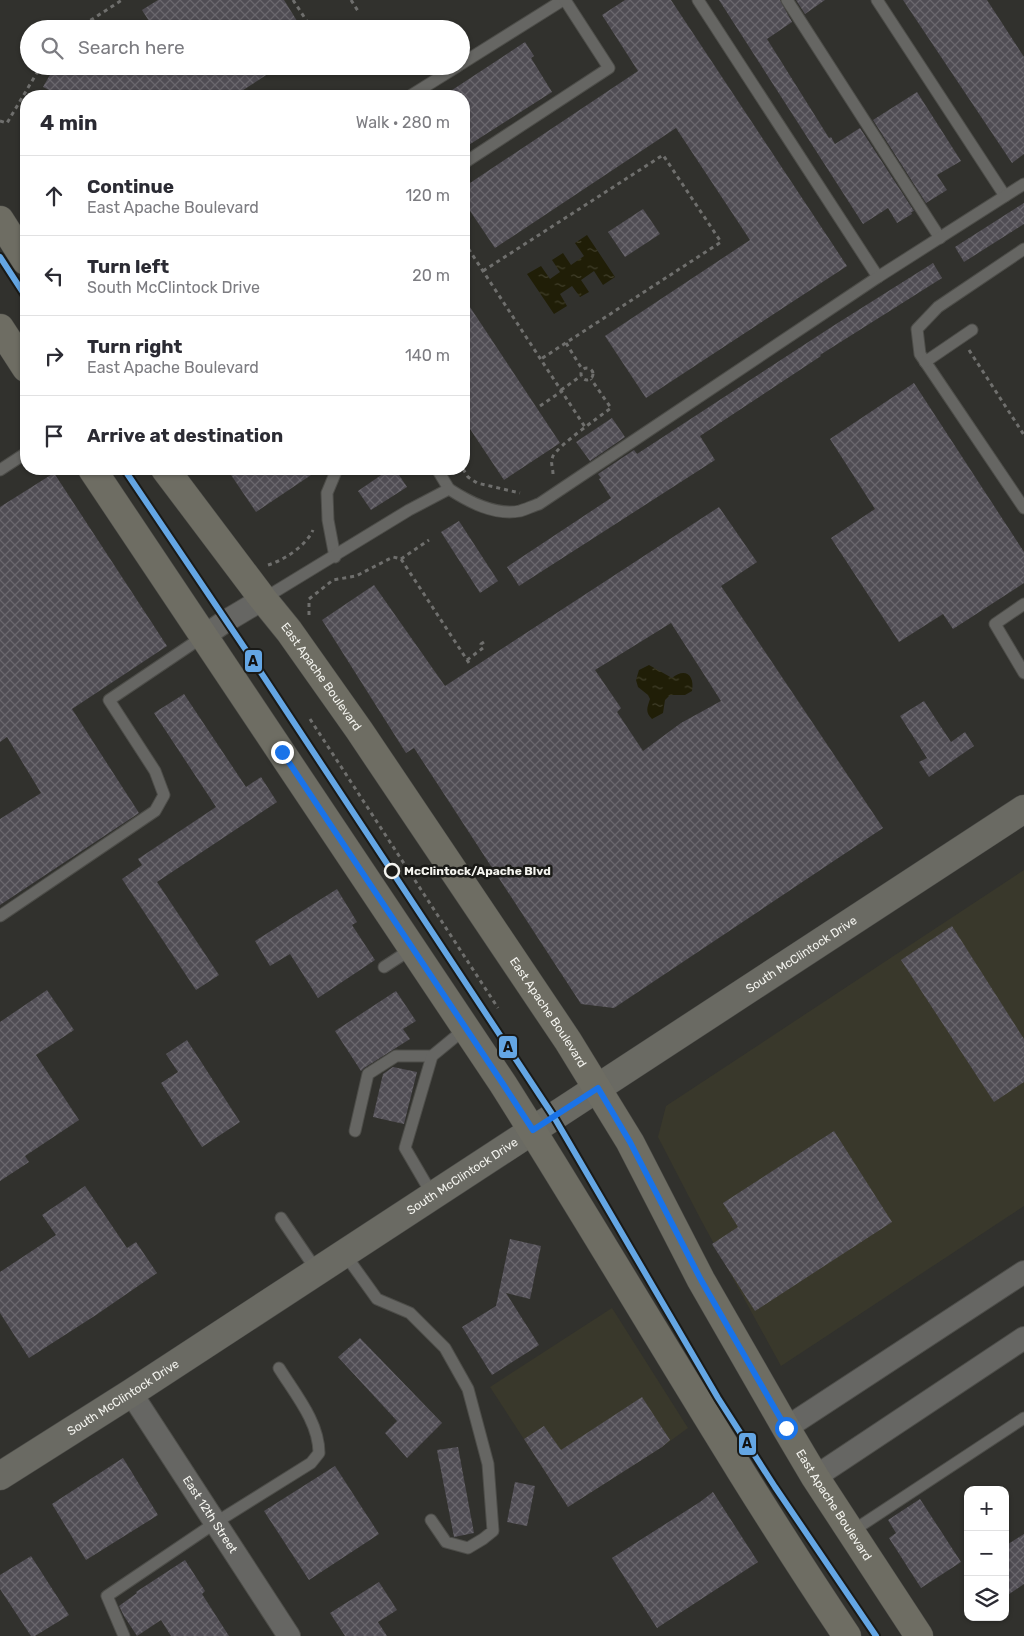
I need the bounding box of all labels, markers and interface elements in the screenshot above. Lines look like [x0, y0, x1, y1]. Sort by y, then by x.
search box [20, 20, 470, 75]
icon: search [38, 34, 66, 62]
text: Search here [78, 36, 185, 59]
text: 4 min [40, 110, 98, 135]
text: Walk · 280 m [356, 113, 450, 132]
text: Continue [87, 175, 174, 198]
icon: ahead [40, 182, 68, 210]
text: 120 m [405, 186, 450, 205]
text: East Apache Boulevard [87, 198, 259, 217]
text: Turn left [87, 255, 169, 278]
icon: left [40, 262, 68, 290]
text: 20 m [412, 266, 450, 285]
text: South McClintock Drive [87, 278, 260, 297]
text: Turn right [87, 335, 182, 358]
icon: right [40, 342, 68, 370]
text: 140 m [405, 346, 450, 365]
text: East Apache Boulevard [87, 358, 259, 377]
icon: arrive [40, 422, 68, 450]
text: Arrive at destination [87, 424, 283, 447]
street label: East Apache Boulevard [278, 620, 364, 733]
line badge: A [244, 649, 263, 673]
text: A [248, 653, 258, 670]
route end [271, 741, 294, 764]
marker: McClintock/Apache Blvd [384, 863, 400, 879]
place label: McClintock/Apache Blvd [404, 864, 551, 878]
street label: South McClintock Drive [743, 913, 860, 996]
street label: East Apache Boulevard [507, 955, 589, 1071]
line badge: A [498, 1035, 518, 1059]
street label: South McClintock Drive [404, 1135, 521, 1218]
street label: South McClintock Drive [65, 1356, 182, 1439]
route start [775, 1417, 798, 1440]
line badge: A [738, 1432, 757, 1456]
text: A [742, 1435, 752, 1452]
street label: East Apache Boulevard [793, 1447, 875, 1563]
street label: East 12th Street [180, 1473, 240, 1556]
map controls [964, 1486, 1009, 1621]
button: + [964, 1486, 1009, 1531]
button: − [964, 1531, 1009, 1576]
button: layers [964, 1576, 1009, 1621]

